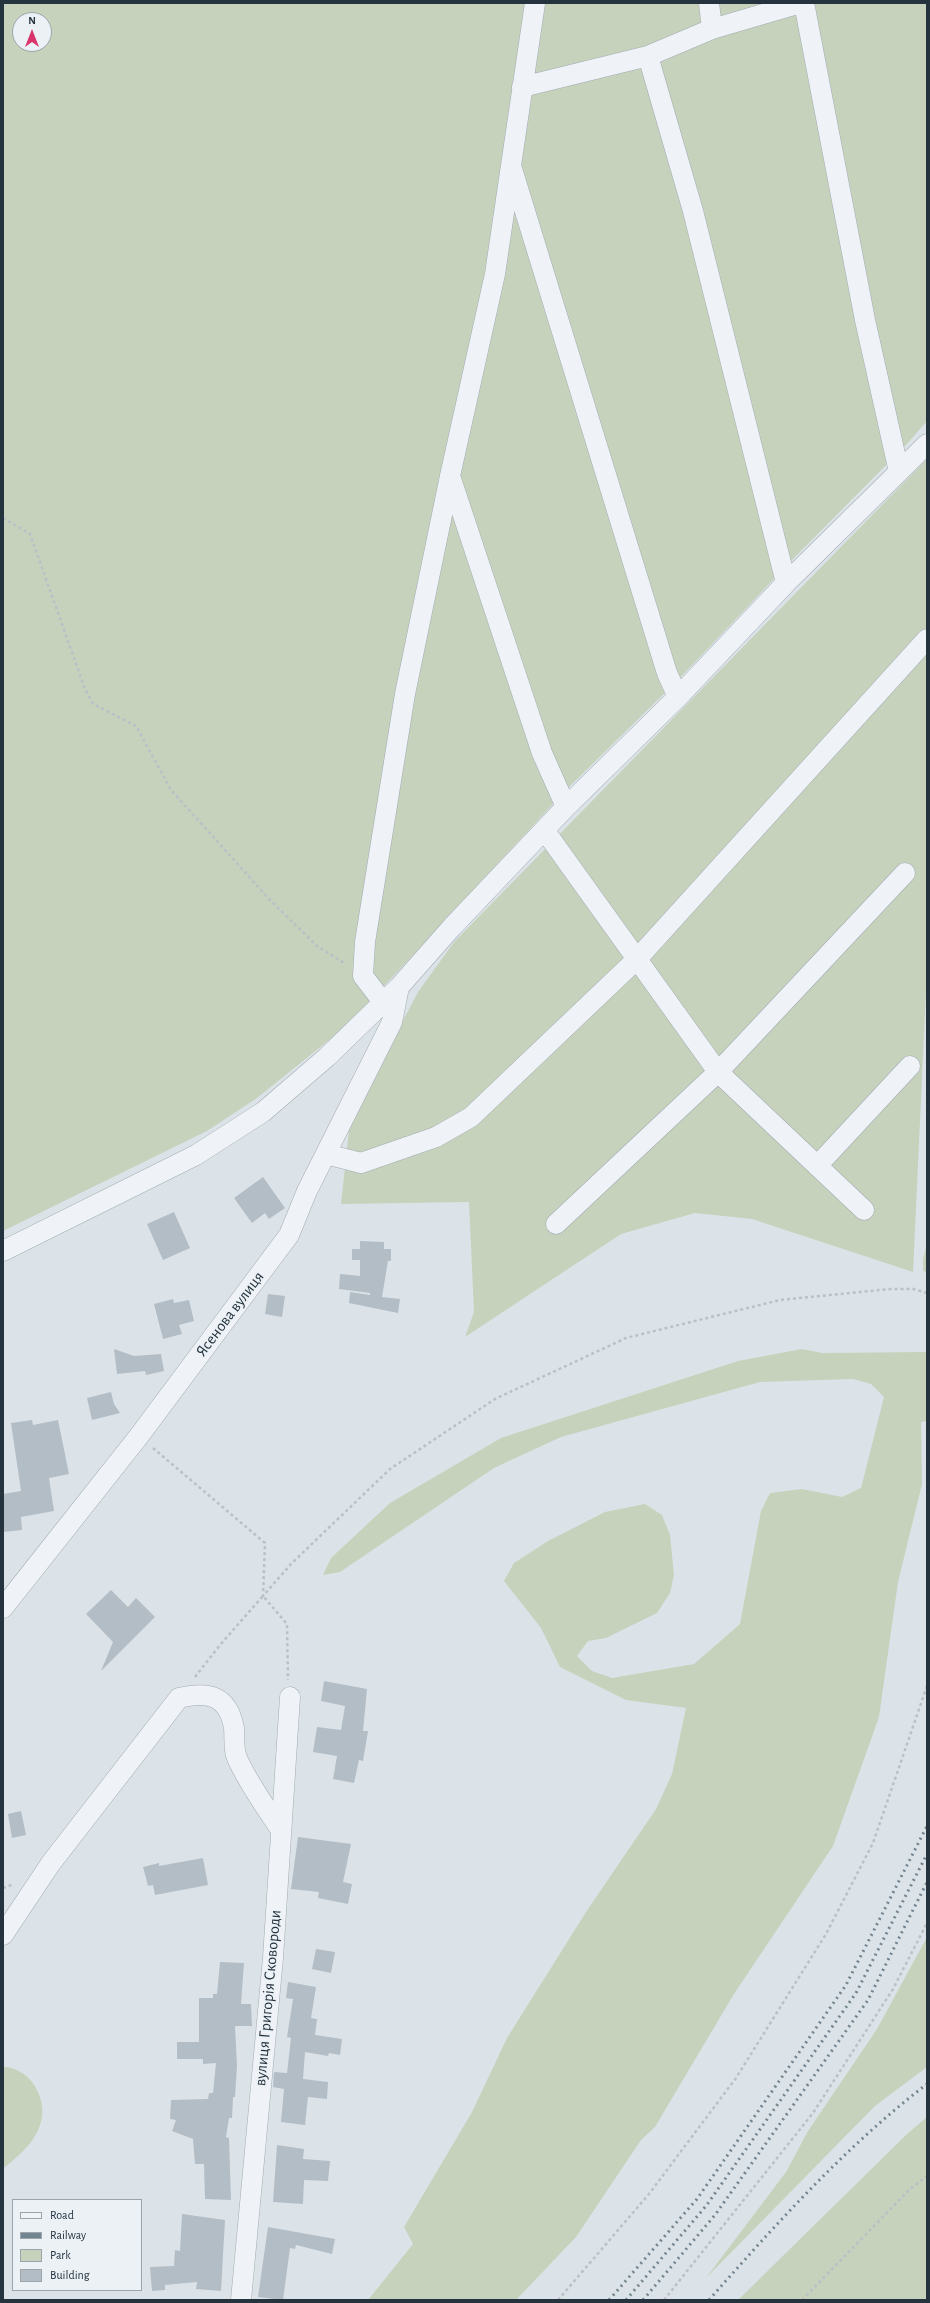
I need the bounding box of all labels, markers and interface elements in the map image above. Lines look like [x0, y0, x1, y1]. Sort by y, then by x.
north arrow [12, 12, 52, 52]
text: N [28, 15, 36, 26]
street label: Ясенова вулиця [192, 1268, 268, 1360]
street label: вулиця Григорія Сковороди [251, 1909, 285, 2087]
legend [12, 2199, 142, 2291]
text: Road [50, 2209, 74, 2221]
text: Railway [50, 2229, 86, 2241]
text: Park [50, 2249, 71, 2261]
text: Building [50, 2269, 90, 2281]

